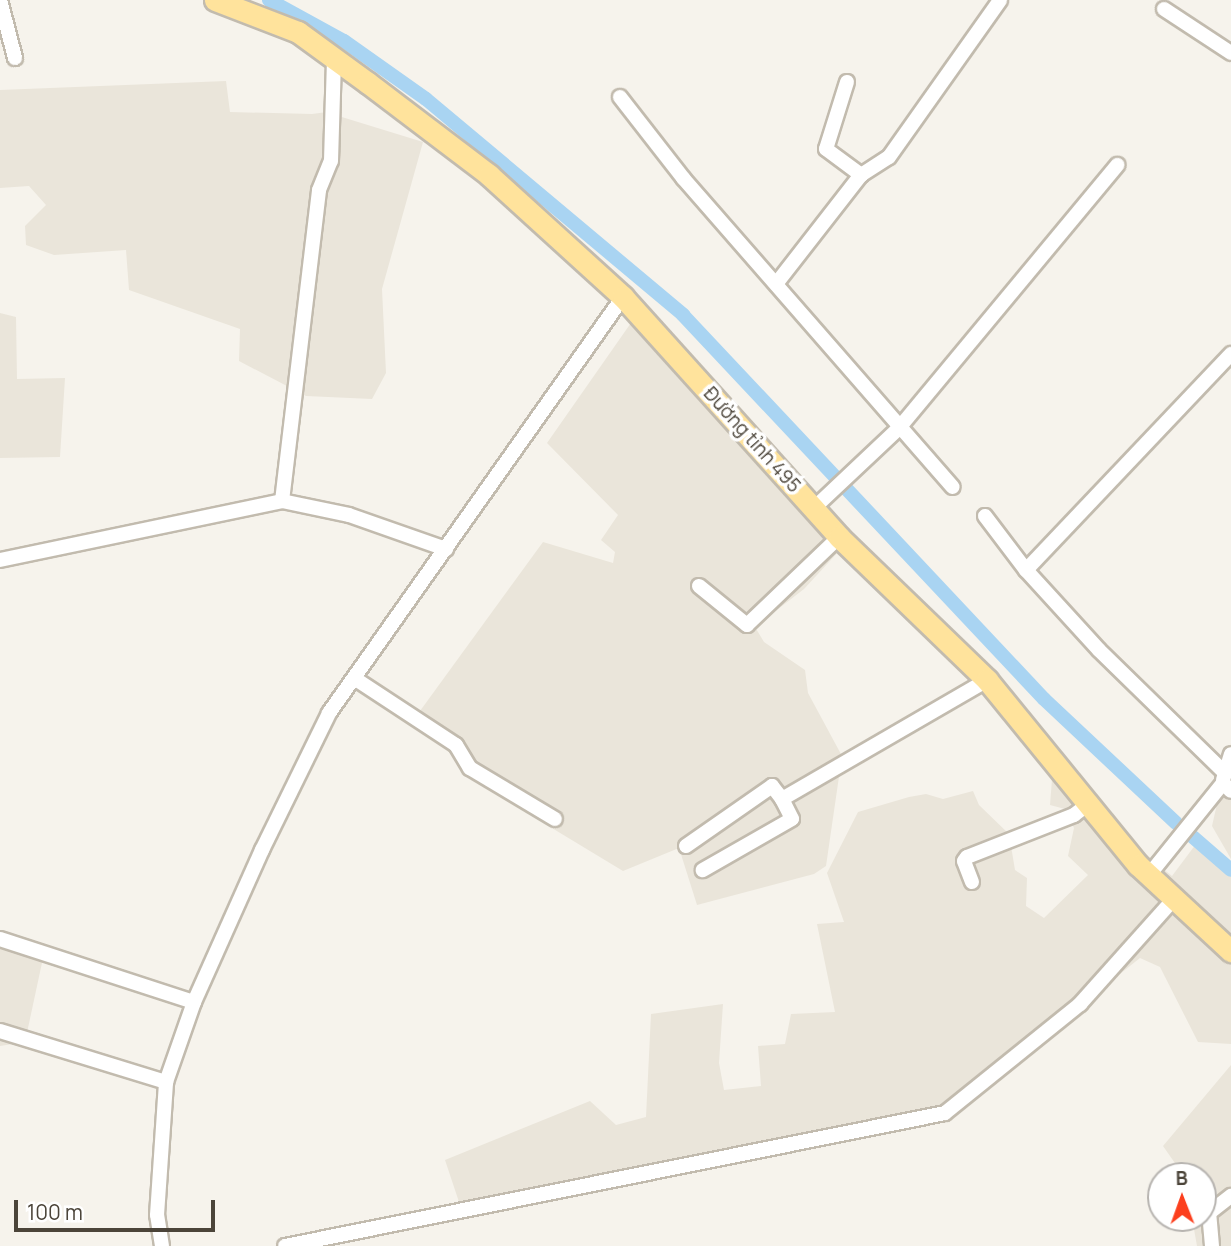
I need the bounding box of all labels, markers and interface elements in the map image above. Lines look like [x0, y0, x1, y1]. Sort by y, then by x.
street label: Đường tỉnh 495 [699, 383, 805, 497]
north arrow [1147, 1162, 1217, 1232]
text: B [1175, 1165, 1188, 1191]
scale bar [18, 1186, 219, 1230]
text: 100 m [27, 1198, 83, 1226]

